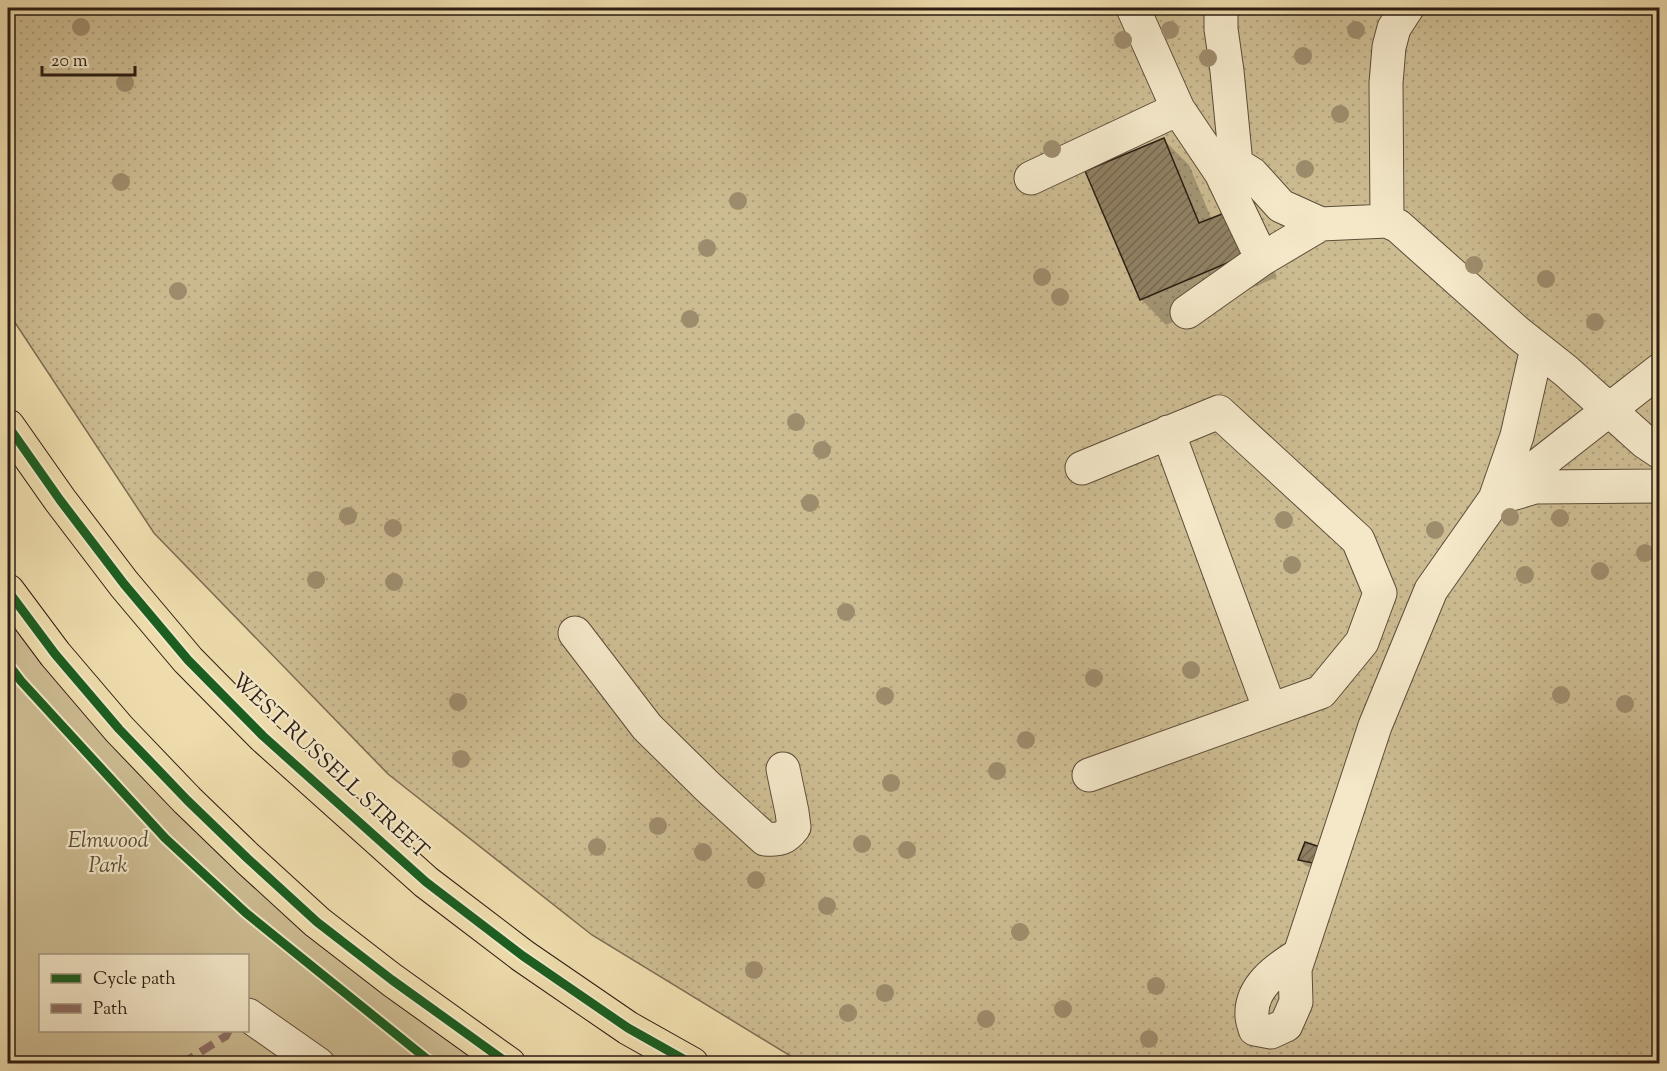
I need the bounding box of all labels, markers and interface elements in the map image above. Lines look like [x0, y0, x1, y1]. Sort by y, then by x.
scale bar [42, 39, 135, 77]
text: 20 m [51, 49, 88, 75]
street label: WEST RUSSELL STREET [223, 666, 436, 868]
park label: Elmwood Park [67, 826, 149, 883]
legend [39, 954, 249, 1032]
text: Cycle path [93, 967, 176, 993]
text: Path [93, 997, 128, 1023]

